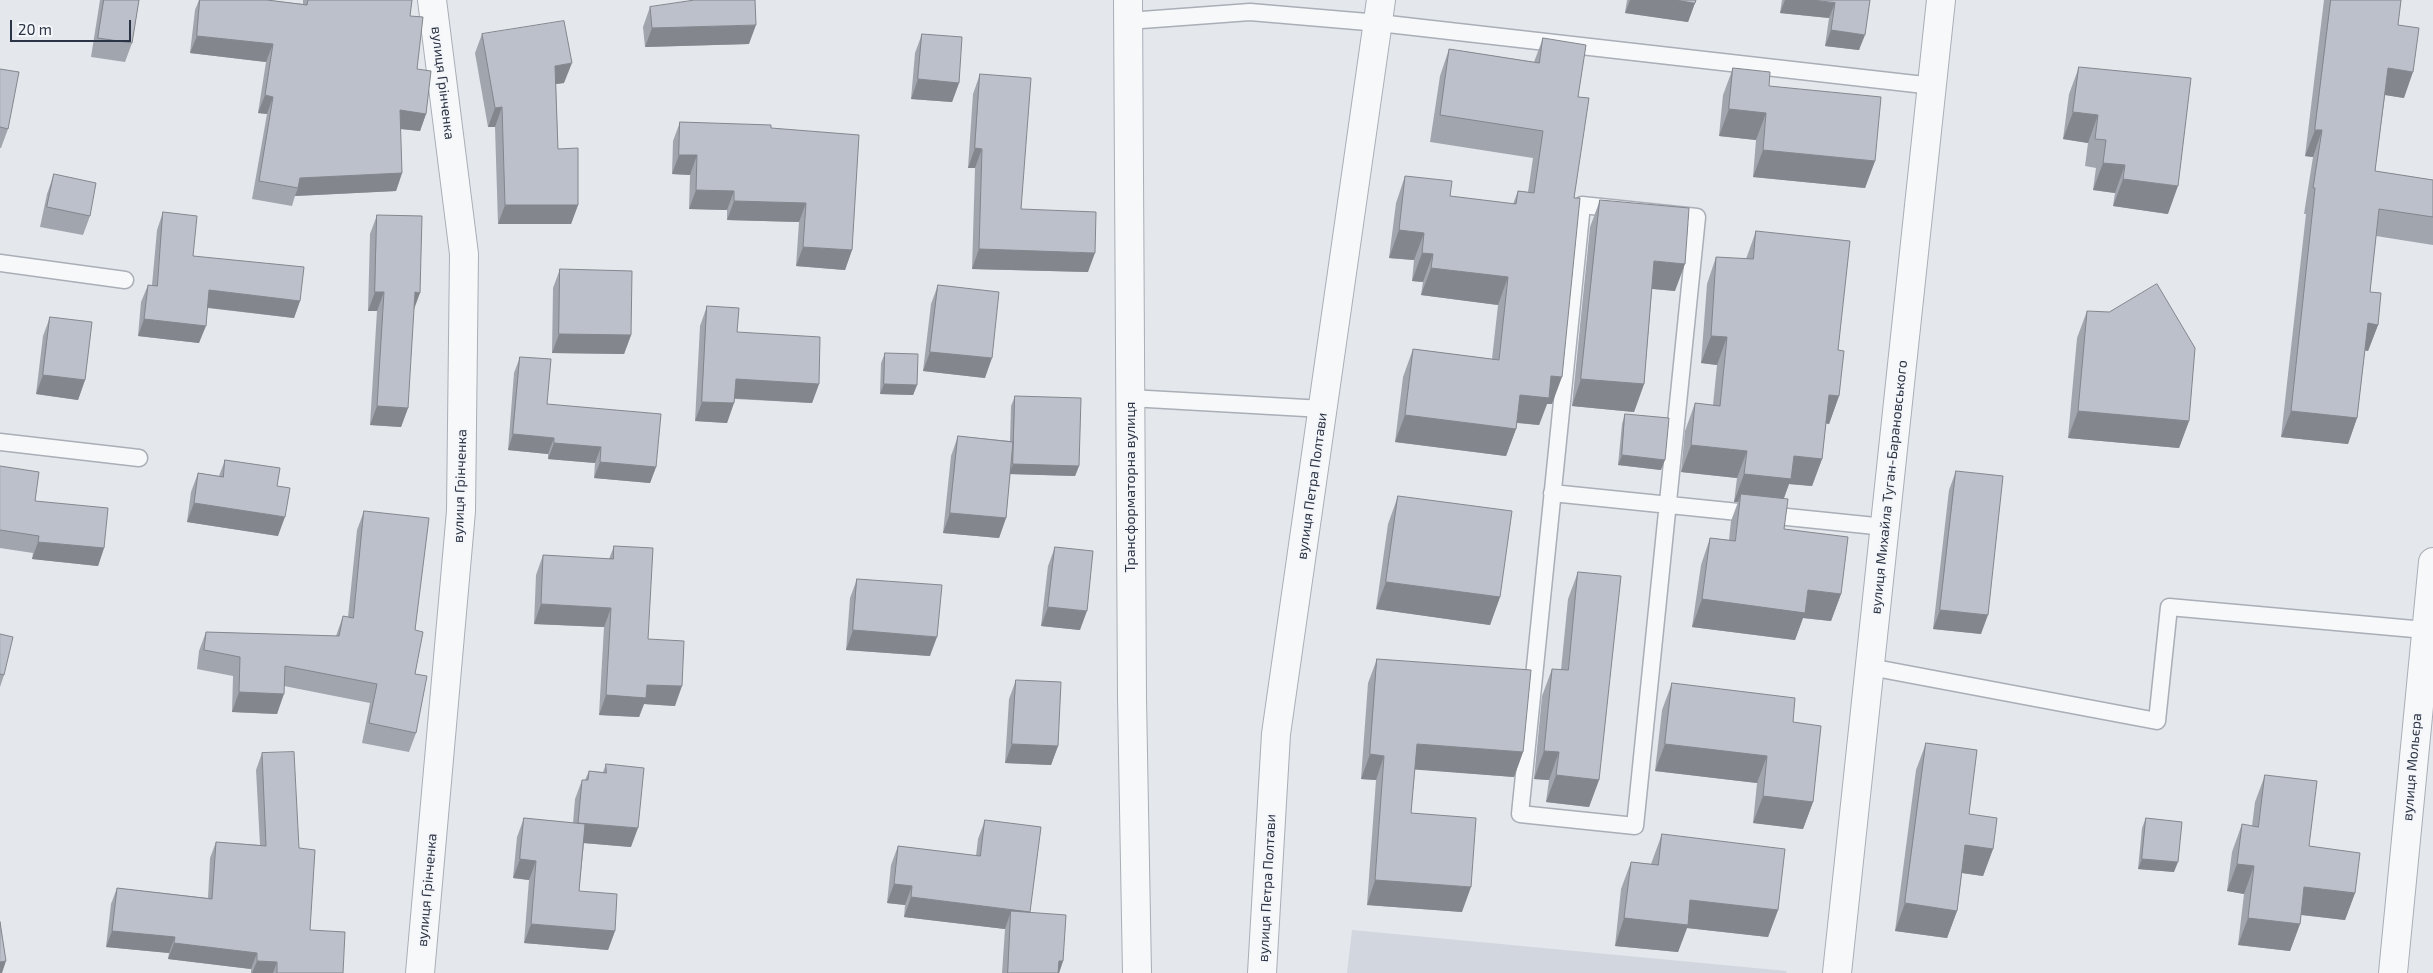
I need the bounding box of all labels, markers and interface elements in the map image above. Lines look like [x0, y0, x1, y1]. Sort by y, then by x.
scale bar [12, 10, 134, 42]
text: 20 m [18, 20, 52, 38]
street label: вулиця Грінченка [428, 25, 458, 141]
street label: вулиця Михайла Туган-Барановського [1867, 359, 1911, 615]
street label: Трансформаторна вулиця [1122, 402, 1138, 572]
street label: вулиця Петра Полтави [1293, 412, 1331, 560]
street label: вулиця Грінченка [450, 429, 470, 543]
street label: вулиця Мольєра [2399, 712, 2425, 822]
street label: вулиця Петра Полтави [1255, 814, 1279, 962]
street label: вулиця Грінченка [414, 833, 440, 947]

